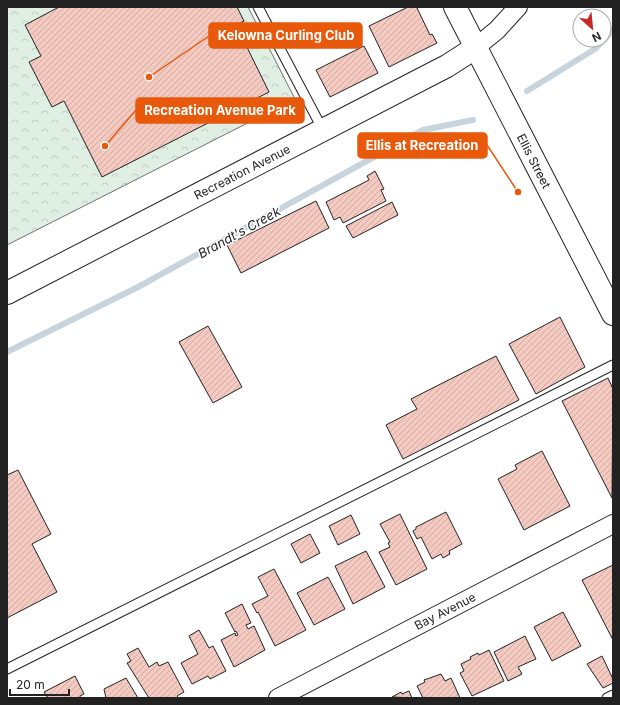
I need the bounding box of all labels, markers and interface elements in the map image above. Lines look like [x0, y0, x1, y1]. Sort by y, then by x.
north arrow [572, 8, 612, 48]
callout: Kelowna Curling Club [209, 23, 362, 48]
text: Kelowna Curling Club [218, 27, 354, 43]
text: N [590, 29, 603, 45]
callout: Recreation Avenue Park [136, 98, 304, 123]
text: Recreation Avenue Park [144, 102, 296, 118]
street label: Ellis Street [514, 131, 554, 191]
callout: Ellis at Recreation [358, 133, 487, 158]
text: Ellis at Recreation [366, 137, 478, 153]
street label: Recreation Avenue [191, 141, 293, 203]
water label: Brandt's Creek [195, 202, 284, 261]
street label: Bay Avenue [412, 589, 478, 633]
scale bar [10, 671, 69, 697]
text: 20 m [16, 677, 45, 692]

